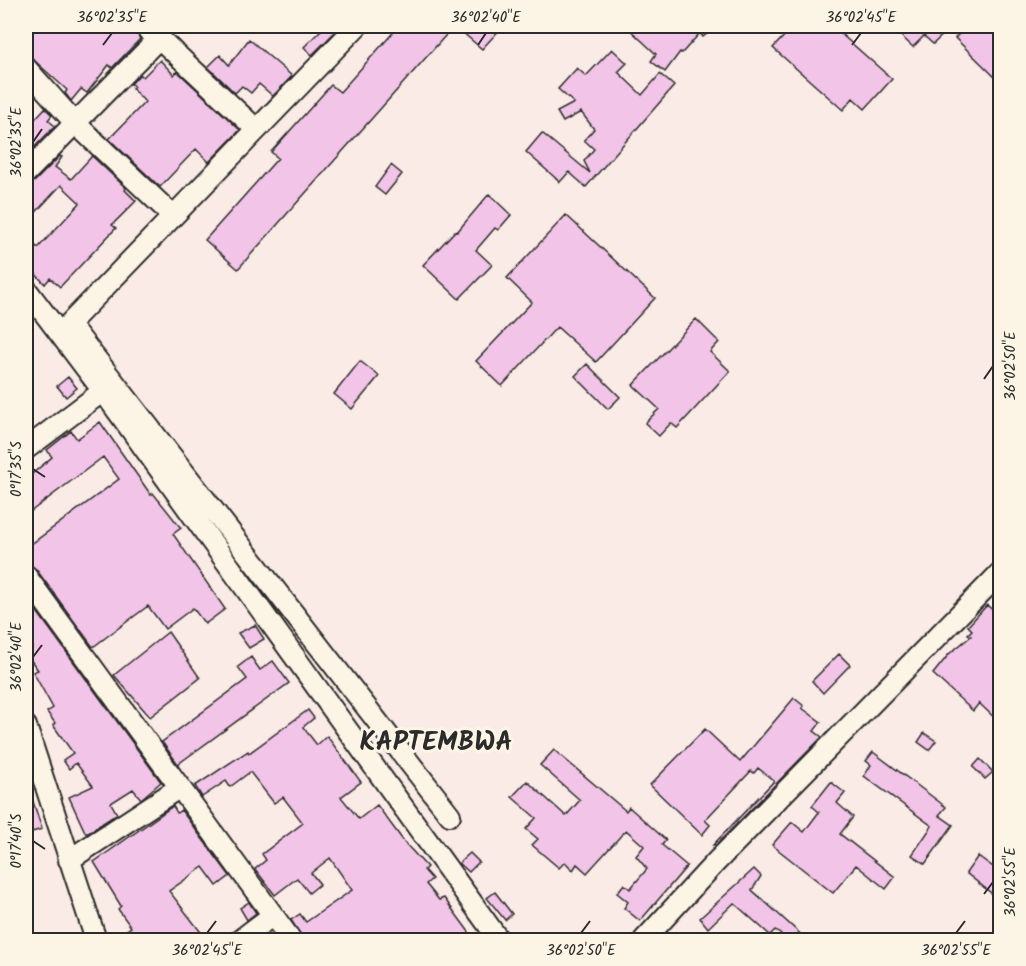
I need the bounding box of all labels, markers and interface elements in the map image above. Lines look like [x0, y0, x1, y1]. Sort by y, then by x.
text: 36°02'35"E [77, 6, 149, 30]
text: 36°02'40"E [451, 6, 522, 30]
text: 36°02'45"E [826, 6, 897, 30]
text: 36°02'35"E [5, 105, 29, 177]
text: 36°02'50"E [999, 330, 1023, 401]
text: 0°17'35"S [5, 441, 29, 497]
text: 36°02'40"E [5, 621, 29, 692]
district label: KAPTEMBWA [359, 721, 513, 764]
text: 0°17'40"S [5, 813, 29, 869]
text: 36°02'55"E [999, 846, 1023, 917]
text: 36°02'45"E [172, 939, 243, 963]
text: 36°02'50"E [546, 939, 617, 963]
text: 36°02'55"E [921, 939, 992, 963]

